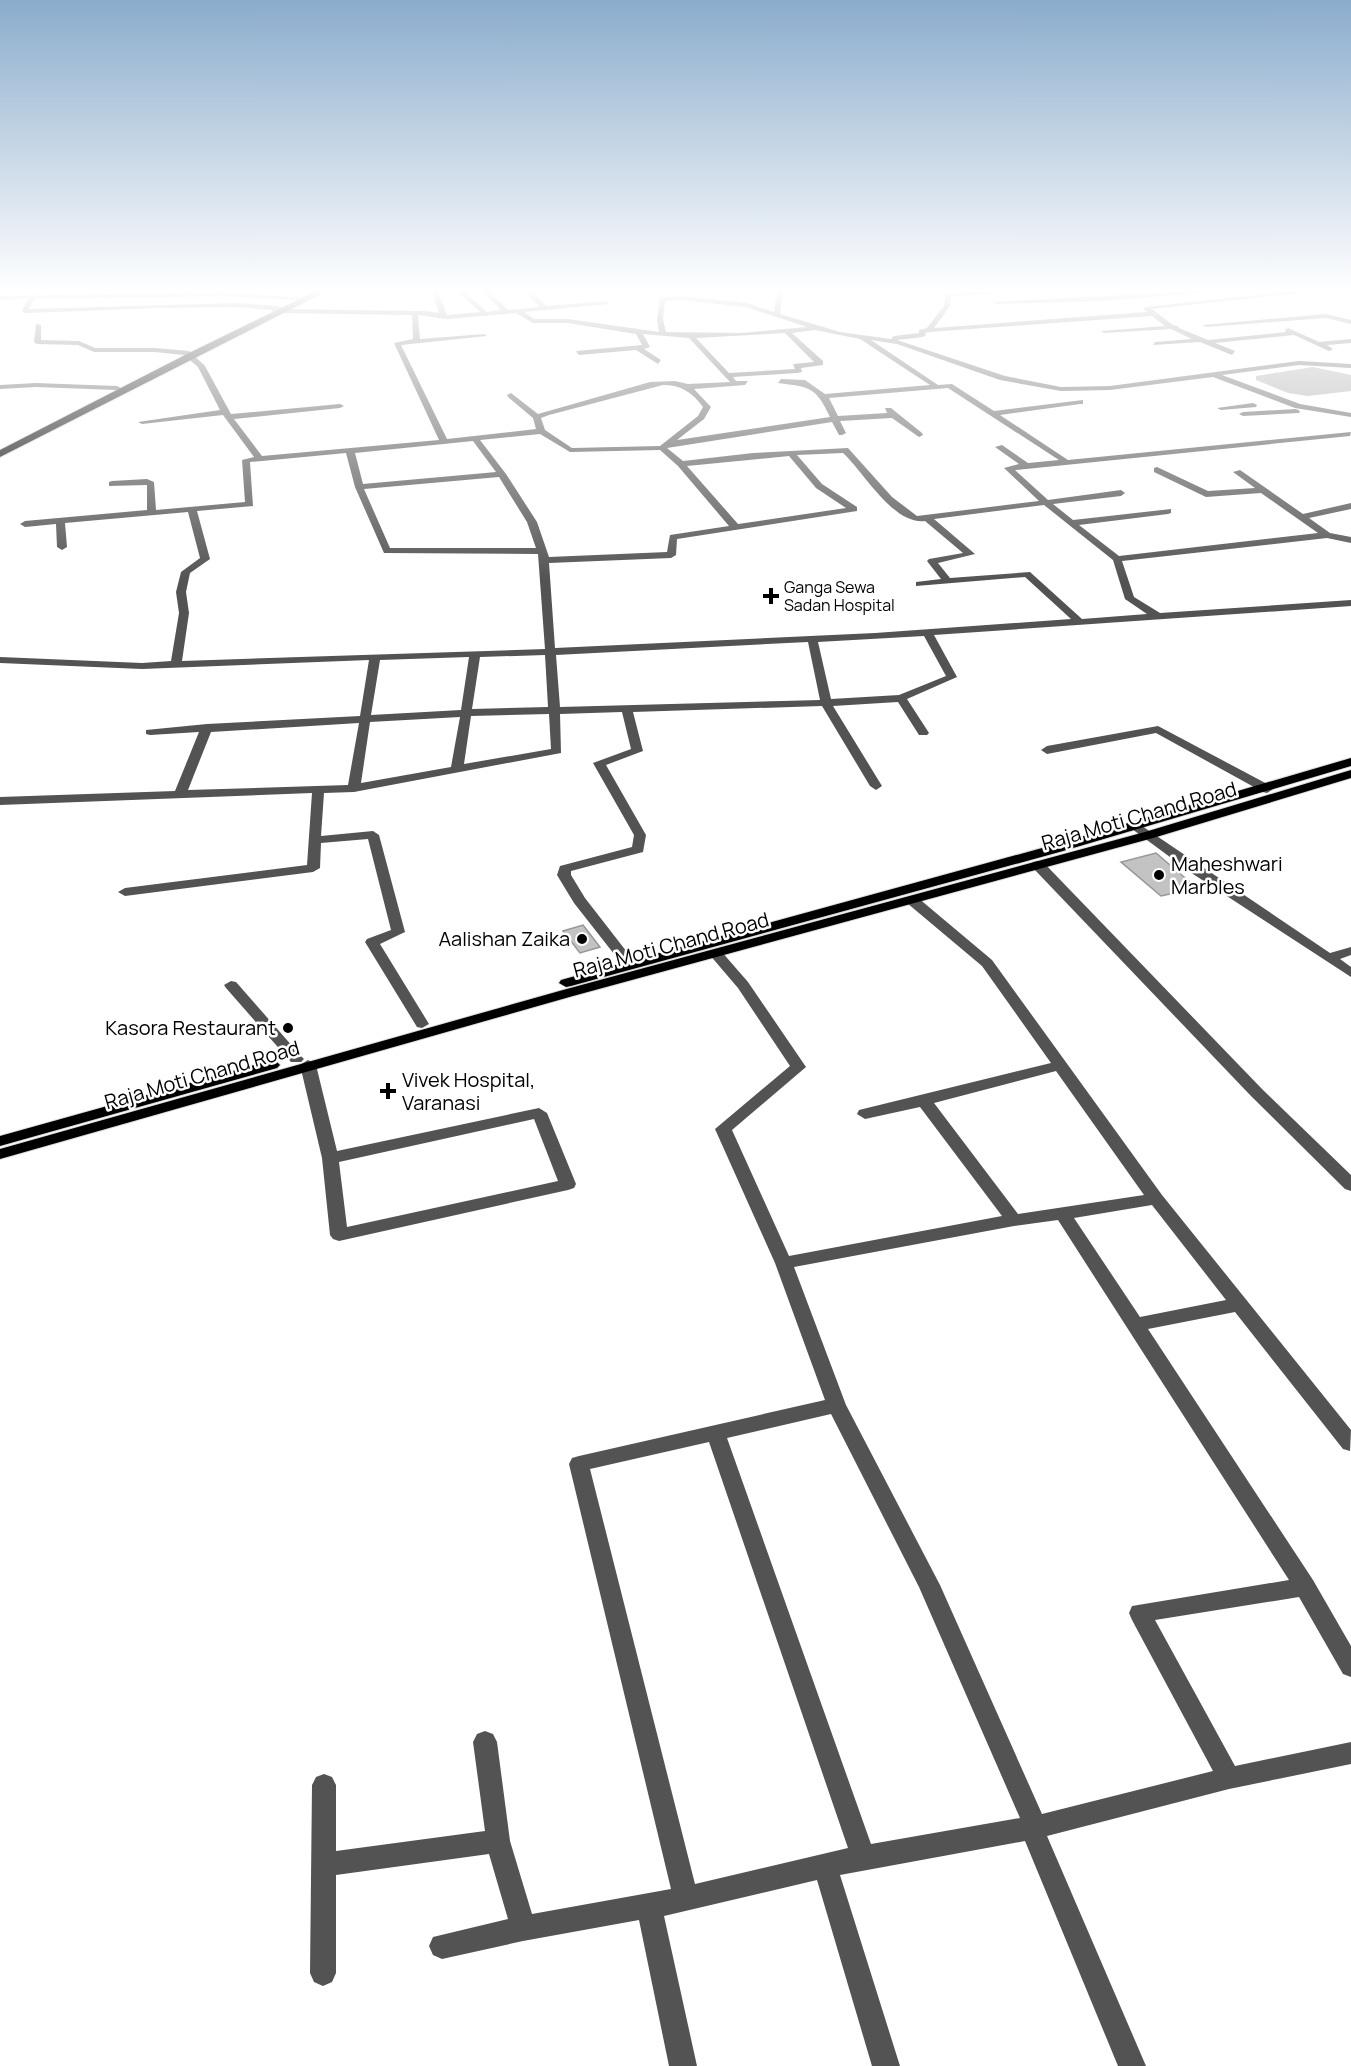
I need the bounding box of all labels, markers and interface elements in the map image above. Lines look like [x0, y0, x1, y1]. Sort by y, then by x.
place label: Ganga Sewa Sadan Hospital [784, 576, 895, 616]
marker: Ganga Sewa Sadan Hospital [762, 587, 780, 605]
street label: Raja Moti Chand Road [1038, 775, 1239, 856]
place label: Maheshwari Marbles [1171, 850, 1283, 900]
marker: Maheshwari Marbles [1152, 868, 1166, 882]
street label: Raja Moti Chand Road [570, 905, 772, 984]
place label: Aalishan Zaika [438, 925, 570, 952]
marker: Aalishan Zaika [575, 932, 589, 946]
place label: Kasora Restaurant [105, 1014, 276, 1041]
marker: Kasora Restaurant [281, 1021, 295, 1035]
street label: Raja Moti Chand Road [101, 1034, 302, 1115]
place label: Vivek Hospital, Varanasi [402, 1066, 535, 1116]
marker: Vivek Hospital, Varanasi [379, 1082, 397, 1100]

